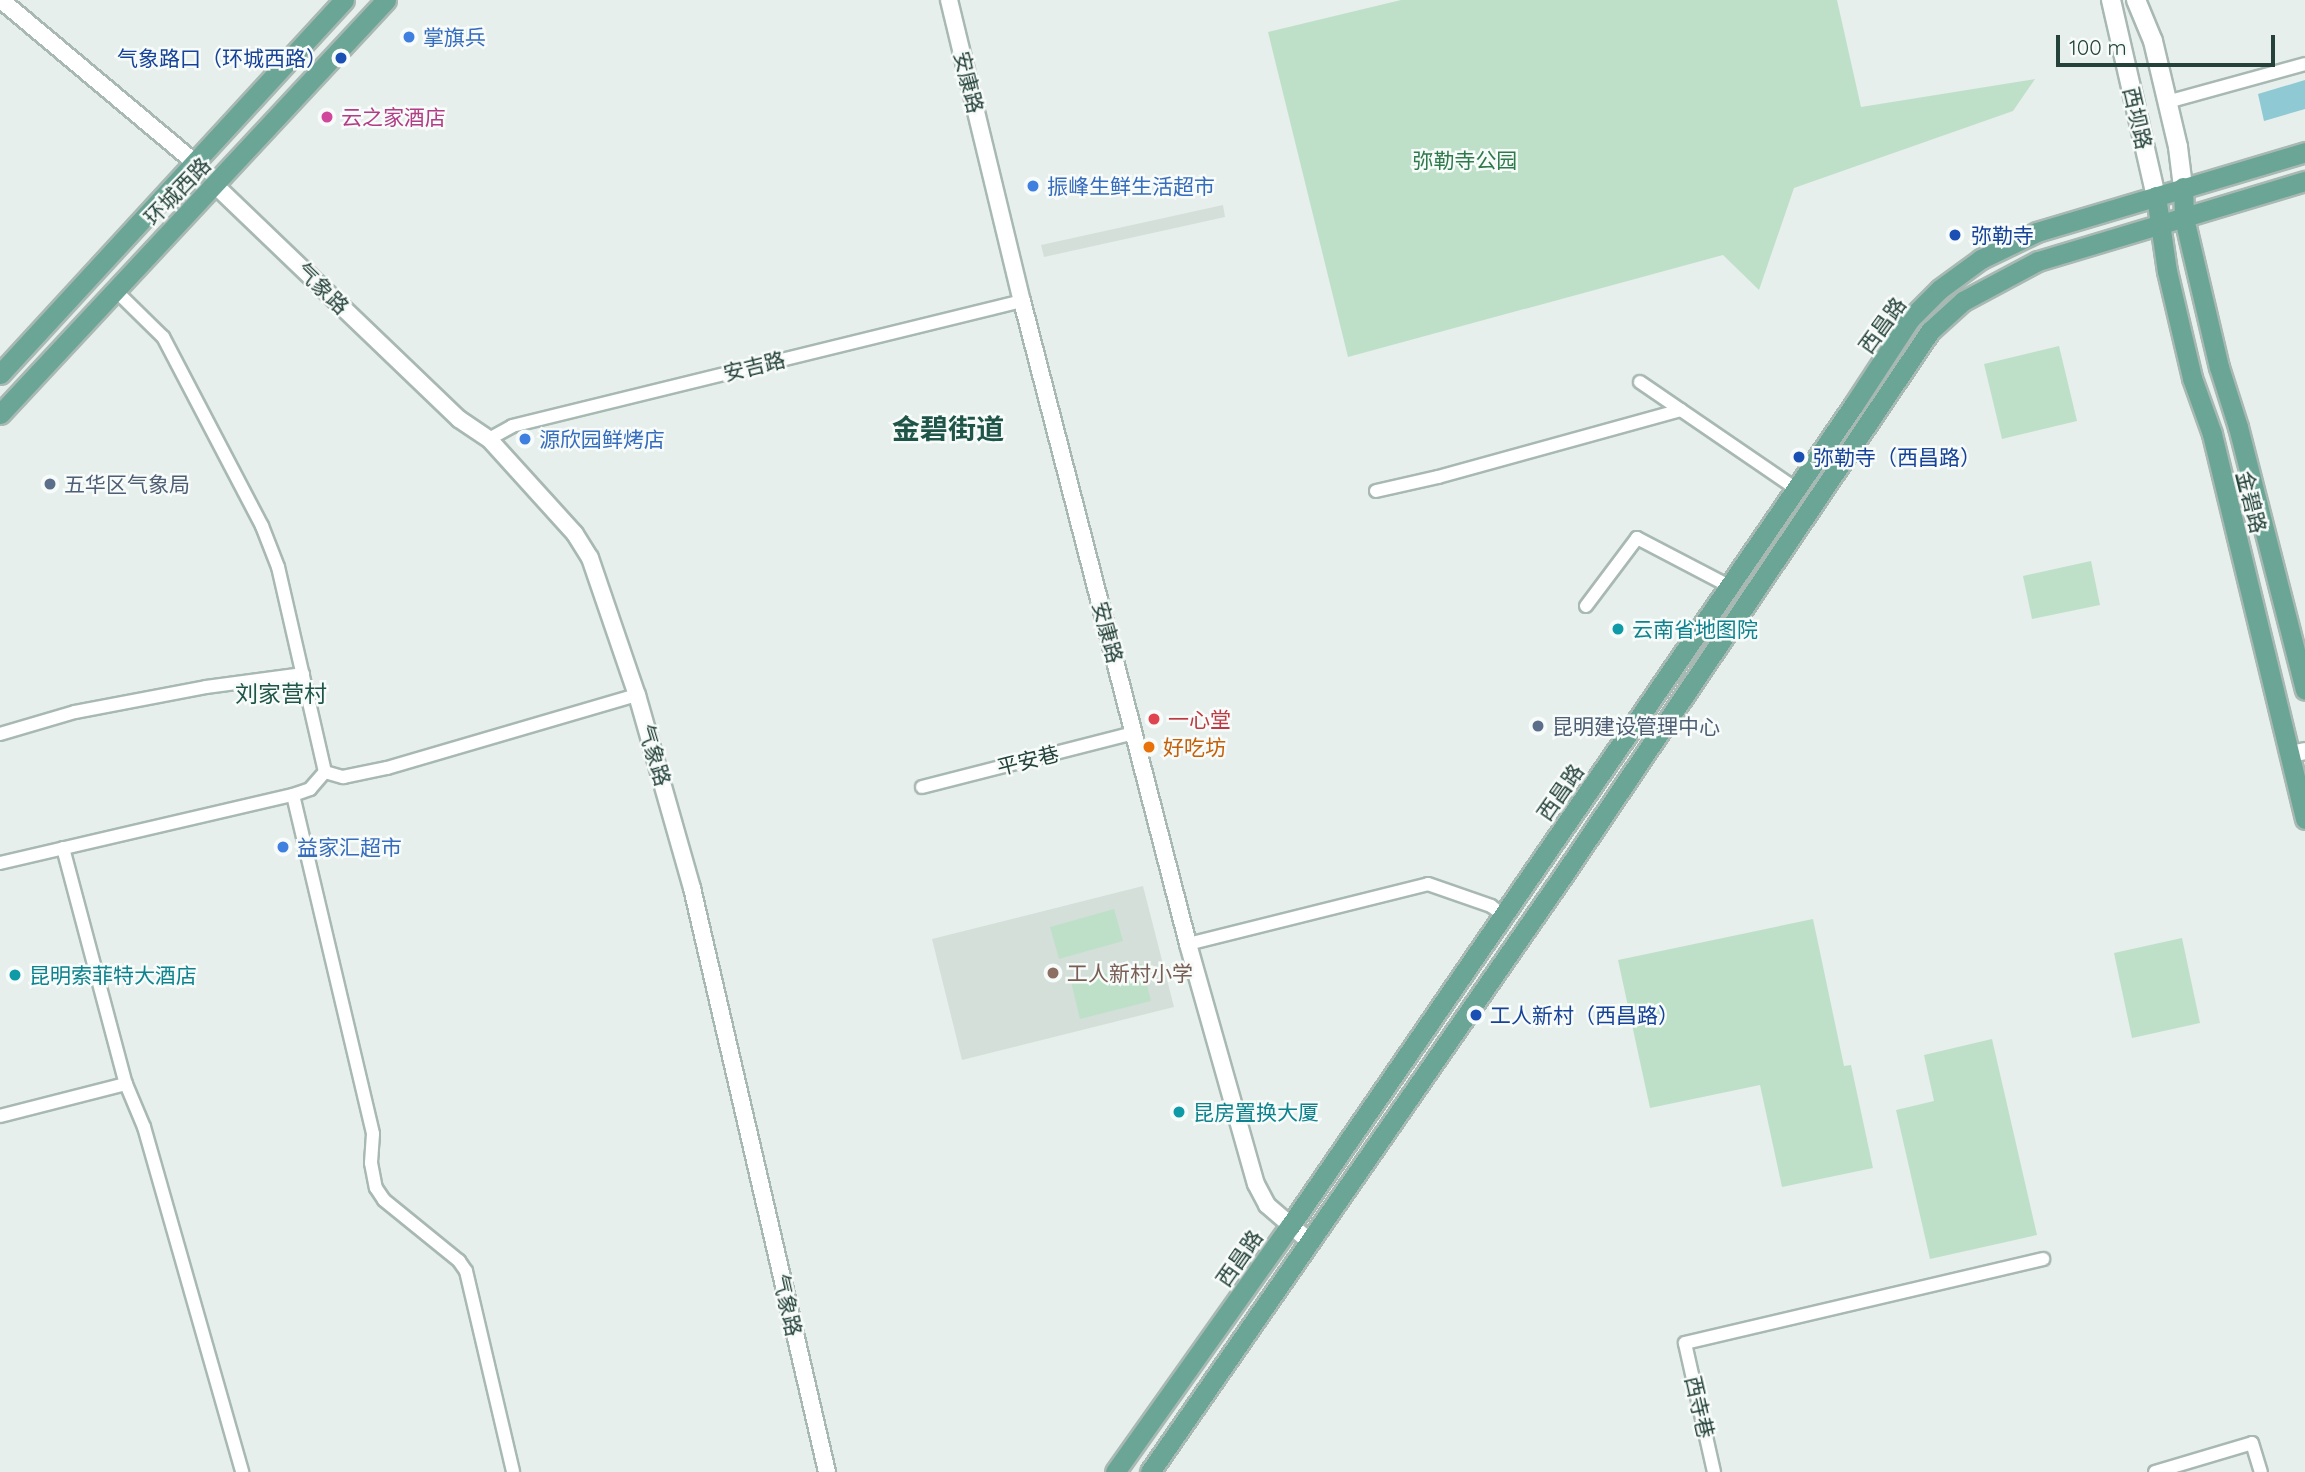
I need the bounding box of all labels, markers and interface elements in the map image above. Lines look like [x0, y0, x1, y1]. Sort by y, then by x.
scale bar [2060, 21, 2279, 65]
place label: 掌旗兵 [423, 24, 486, 50]
marker: 掌旗兵 [401, 29, 417, 45]
text: 100 m [2069, 34, 2127, 60]
place label: 气象路口（环城西路） [117, 45, 327, 71]
street label: 安康路 [949, 48, 989, 116]
marker: 气象路口（环城西路） [333, 50, 349, 66]
street label: 西坝路 [2119, 84, 2157, 152]
place label: 云之家酒店 [341, 104, 446, 130]
marker: 云之家酒店 [319, 109, 335, 125]
park label: 弥勒寺公园 [1413, 147, 1517, 173]
street label: 环城西路 [139, 152, 215, 230]
place label: 振峰生鲜生活超市 [1047, 173, 1215, 199]
marker: 振峰生鲜生活超市 [1025, 178, 1041, 194]
place label: 弥勒寺 [1971, 222, 2034, 248]
marker: 弥勒寺 [1945, 225, 1965, 245]
street label: 气象路 [292, 257, 354, 319]
street label: 西昌路 [1853, 292, 1911, 358]
street label: 安吉路 [720, 346, 788, 386]
district label: 金碧街道 [892, 412, 1004, 446]
place label: 源欣园鲜烤店 [539, 426, 665, 452]
marker: 源欣园鲜烤店 [517, 431, 533, 447]
place label: 弥勒寺（西昌路） [1813, 444, 1981, 470]
marker: 弥勒寺（西昌路） [1791, 449, 1807, 465]
street label: 金碧路 [2232, 468, 2272, 536]
place label: 五华区气象局 [64, 471, 190, 497]
marker: 五华区气象局 [42, 476, 58, 492]
street label: 安康路 [1088, 598, 1128, 666]
place label: 云南省地图院 [1632, 616, 1758, 642]
marker: 云南省地图院 [1610, 621, 1626, 637]
district label: 刘家营村 [235, 680, 327, 708]
place label: 一心堂 [1168, 706, 1231, 732]
marker: 一心堂 [1146, 711, 1162, 727]
place label: 昆明建设管理中心 [1552, 713, 1720, 739]
marker: 昆明建设管理中心 [1530, 718, 1546, 734]
street label: 气象路 [634, 721, 676, 789]
place label: 好吃坊 [1163, 734, 1226, 760]
marker: 好吃坊 [1141, 739, 1157, 755]
street label: 平安巷 [994, 740, 1062, 780]
street label: 西昌路 [1532, 759, 1588, 825]
place label: 益家汇超市 [297, 834, 402, 860]
marker: 益家汇超市 [275, 839, 291, 855]
place label: 工人新村小学 [1067, 960, 1193, 986]
place label: 昆明索菲特大酒店 [29, 962, 197, 988]
marker: 工人新村小学 [1045, 965, 1061, 981]
marker: 昆明索菲特大酒店 [7, 967, 23, 983]
place label: 工人新村（西昌路） [1490, 1002, 1679, 1028]
marker: 工人新村（西昌路） [1468, 1007, 1484, 1023]
place label: 昆房置换大厦 [1193, 1099, 1319, 1125]
marker: 昆房置换大厦 [1171, 1104, 1187, 1120]
street label: 西昌路 [1211, 1225, 1267, 1291]
street label: 气象路 [769, 1271, 807, 1339]
street label: 西寺巷 [1681, 1373, 1719, 1441]

